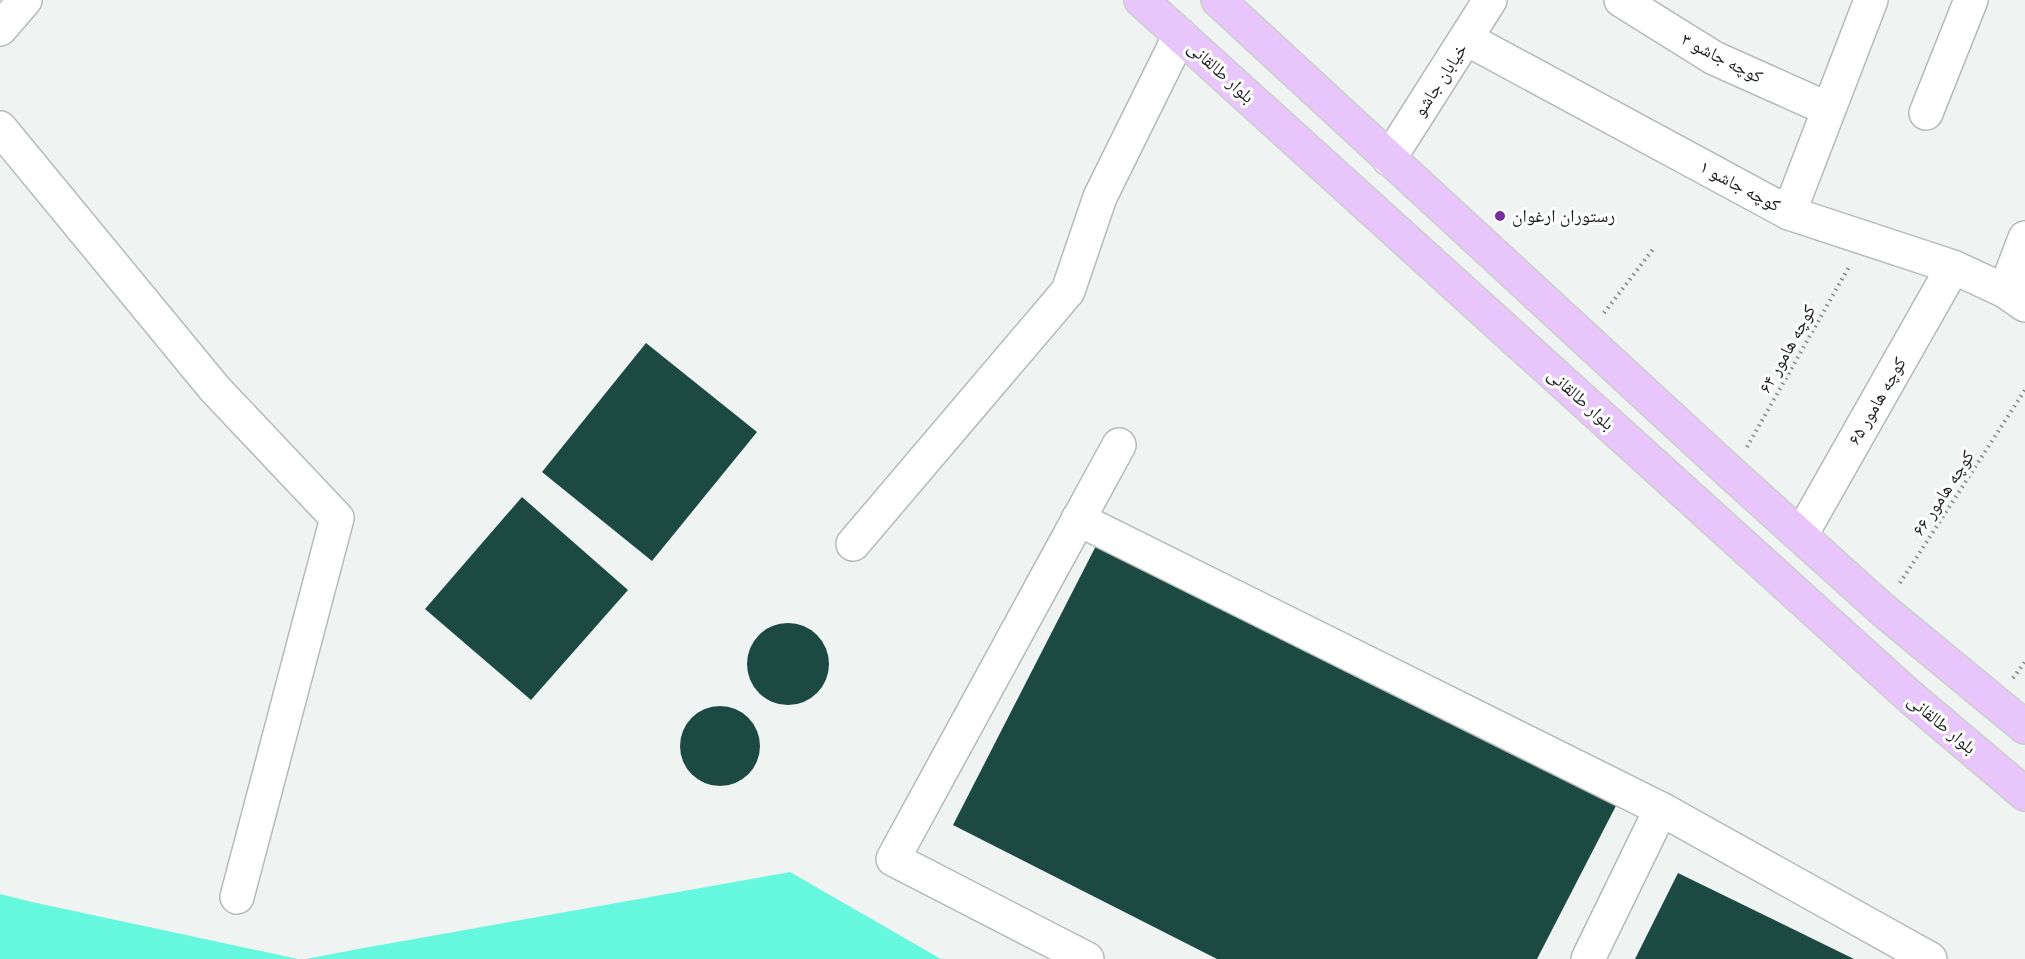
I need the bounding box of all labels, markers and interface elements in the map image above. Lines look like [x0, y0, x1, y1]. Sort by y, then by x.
street label: کوچه جاشو ۳ [1677, 29, 1766, 90]
street label: بلوار طالقانی [1182, 37, 1258, 109]
street label: خیابان جاشو [1409, 40, 1474, 122]
street label: کوچه جاشو ۱ [1695, 156, 1784, 218]
place label: رستوران ارغوان [1512, 206, 1615, 229]
marker: رستوران ارغوان [1493, 209, 1507, 223]
street label: کوچه هامور ۶۴ [1755, 301, 1822, 398]
street label: کوچه هامور ۶۵ [1844, 353, 1913, 450]
street label: بلوار طالقانی [1542, 364, 1618, 436]
street label: کوچه هامور ۶۶ [1908, 446, 1981, 541]
street label: بلوار طالقانی [1902, 690, 1980, 760]

